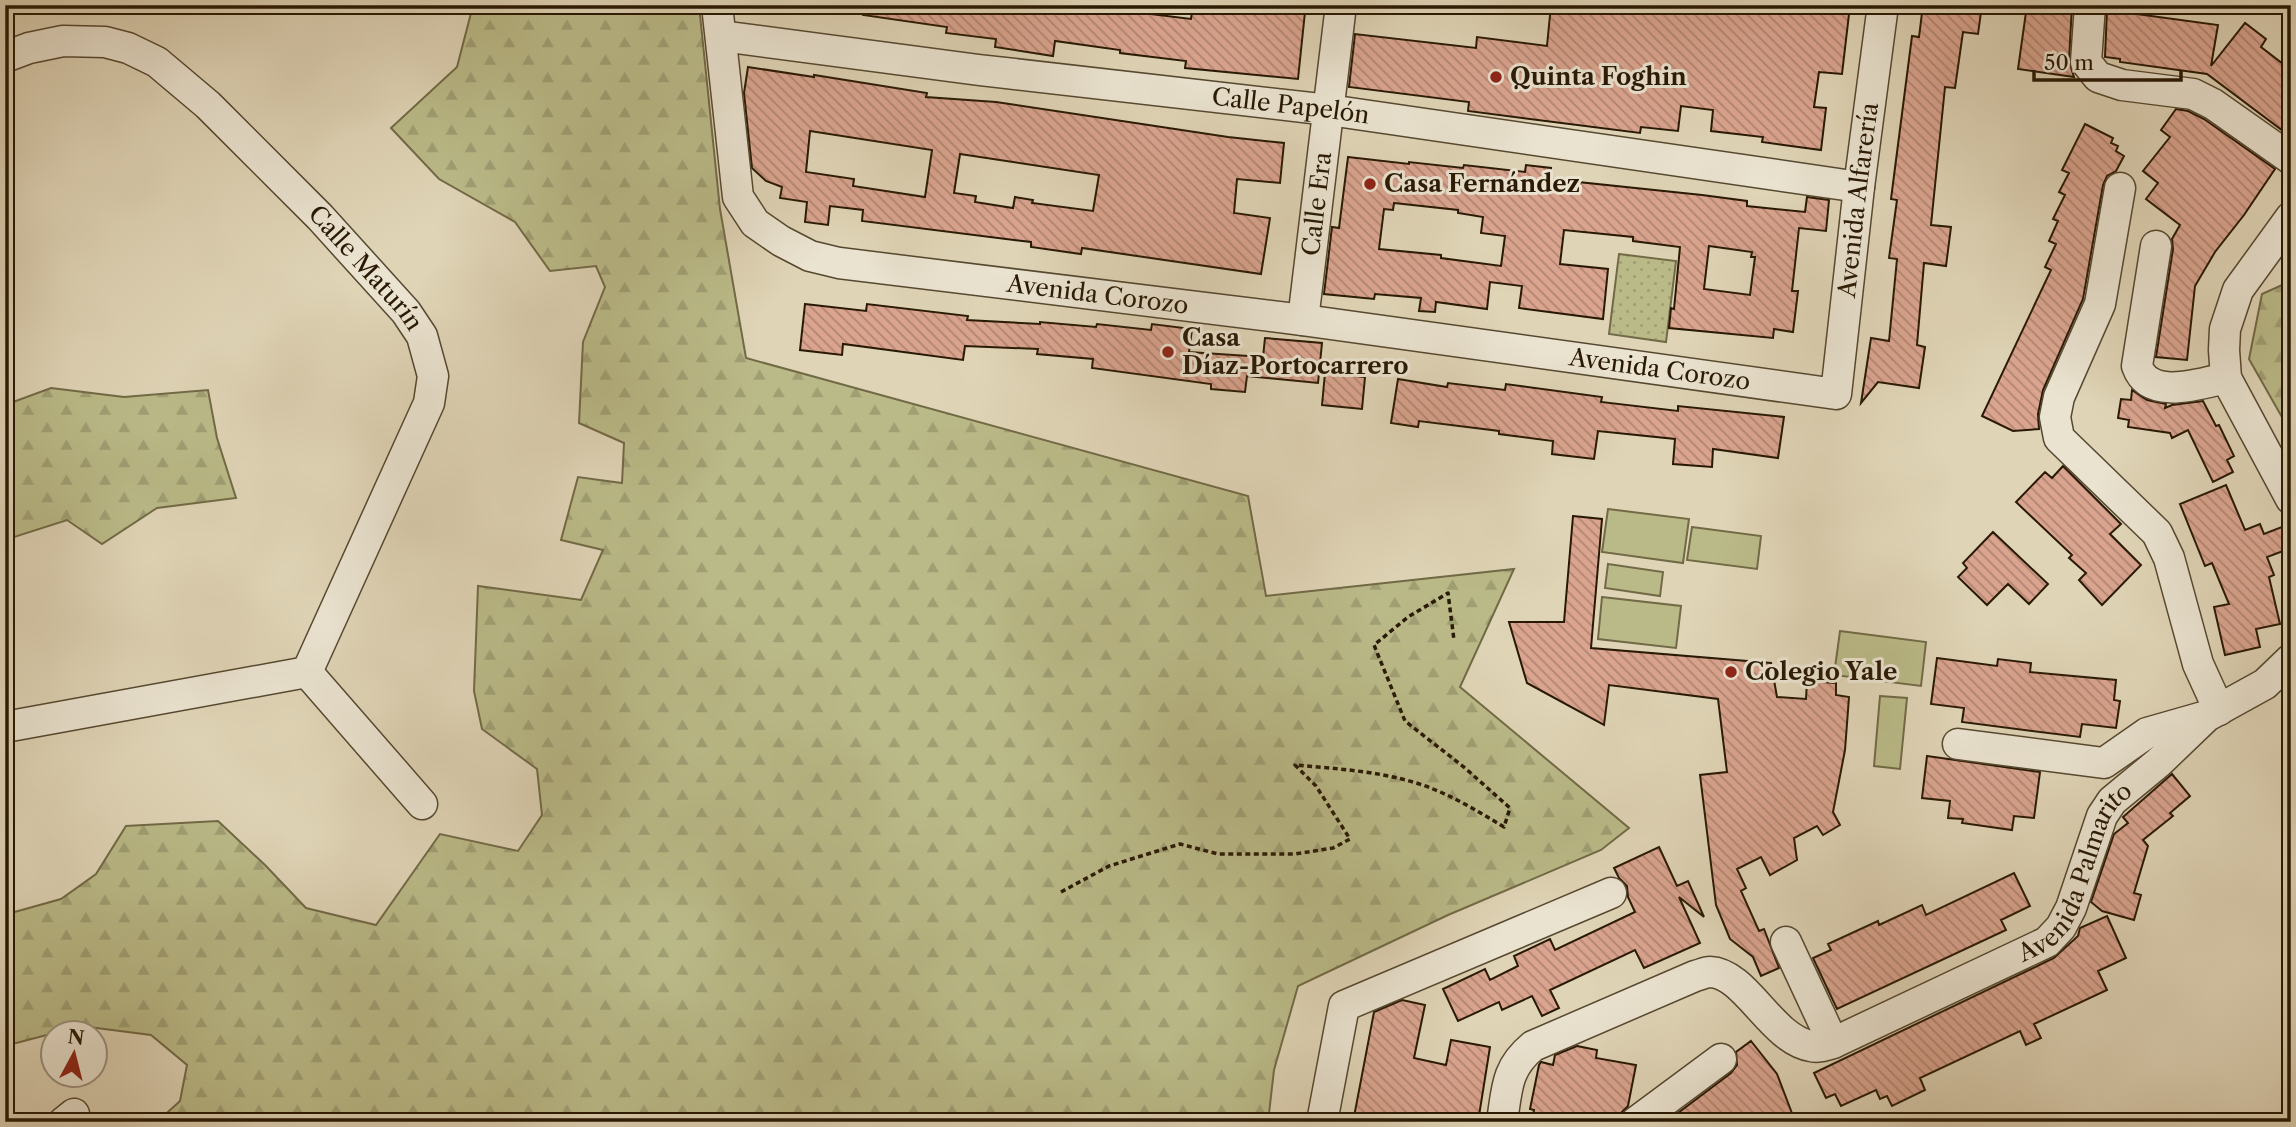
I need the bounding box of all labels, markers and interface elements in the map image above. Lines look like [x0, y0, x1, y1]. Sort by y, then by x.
scale bar [2034, 38, 2180, 82]
text: 50 m [2044, 50, 2094, 75]
place label: Quinta Foghin [1510, 62, 1687, 91]
marker: Quinta Foghin [1488, 69, 1504, 85]
street label: Calle Papelón [1210, 82, 1372, 130]
street label: Avenida Alfarería [1832, 100, 1884, 300]
street label: Calle Era [1296, 150, 1337, 257]
place label: Casa Fernández [1384, 169, 1580, 198]
marker: Casa Fernández [1362, 176, 1378, 192]
street label: Calle Maturín [303, 199, 429, 336]
street label: Avenida Corozo [1004, 269, 1190, 320]
place label: Casa Díaz-Portocarrero [1182, 323, 1408, 380]
street label: Avenida Corozo [1566, 342, 1752, 396]
marker: Casa Díaz-Portocarrero [1160, 344, 1176, 360]
place label: Colegio Yale [1745, 657, 1897, 686]
marker: Colegio Yale [1723, 664, 1739, 680]
street label: Avenida Palmarito [2012, 776, 2137, 968]
north arrow [38, 1018, 108, 1088]
text: N [66, 1025, 86, 1050]

